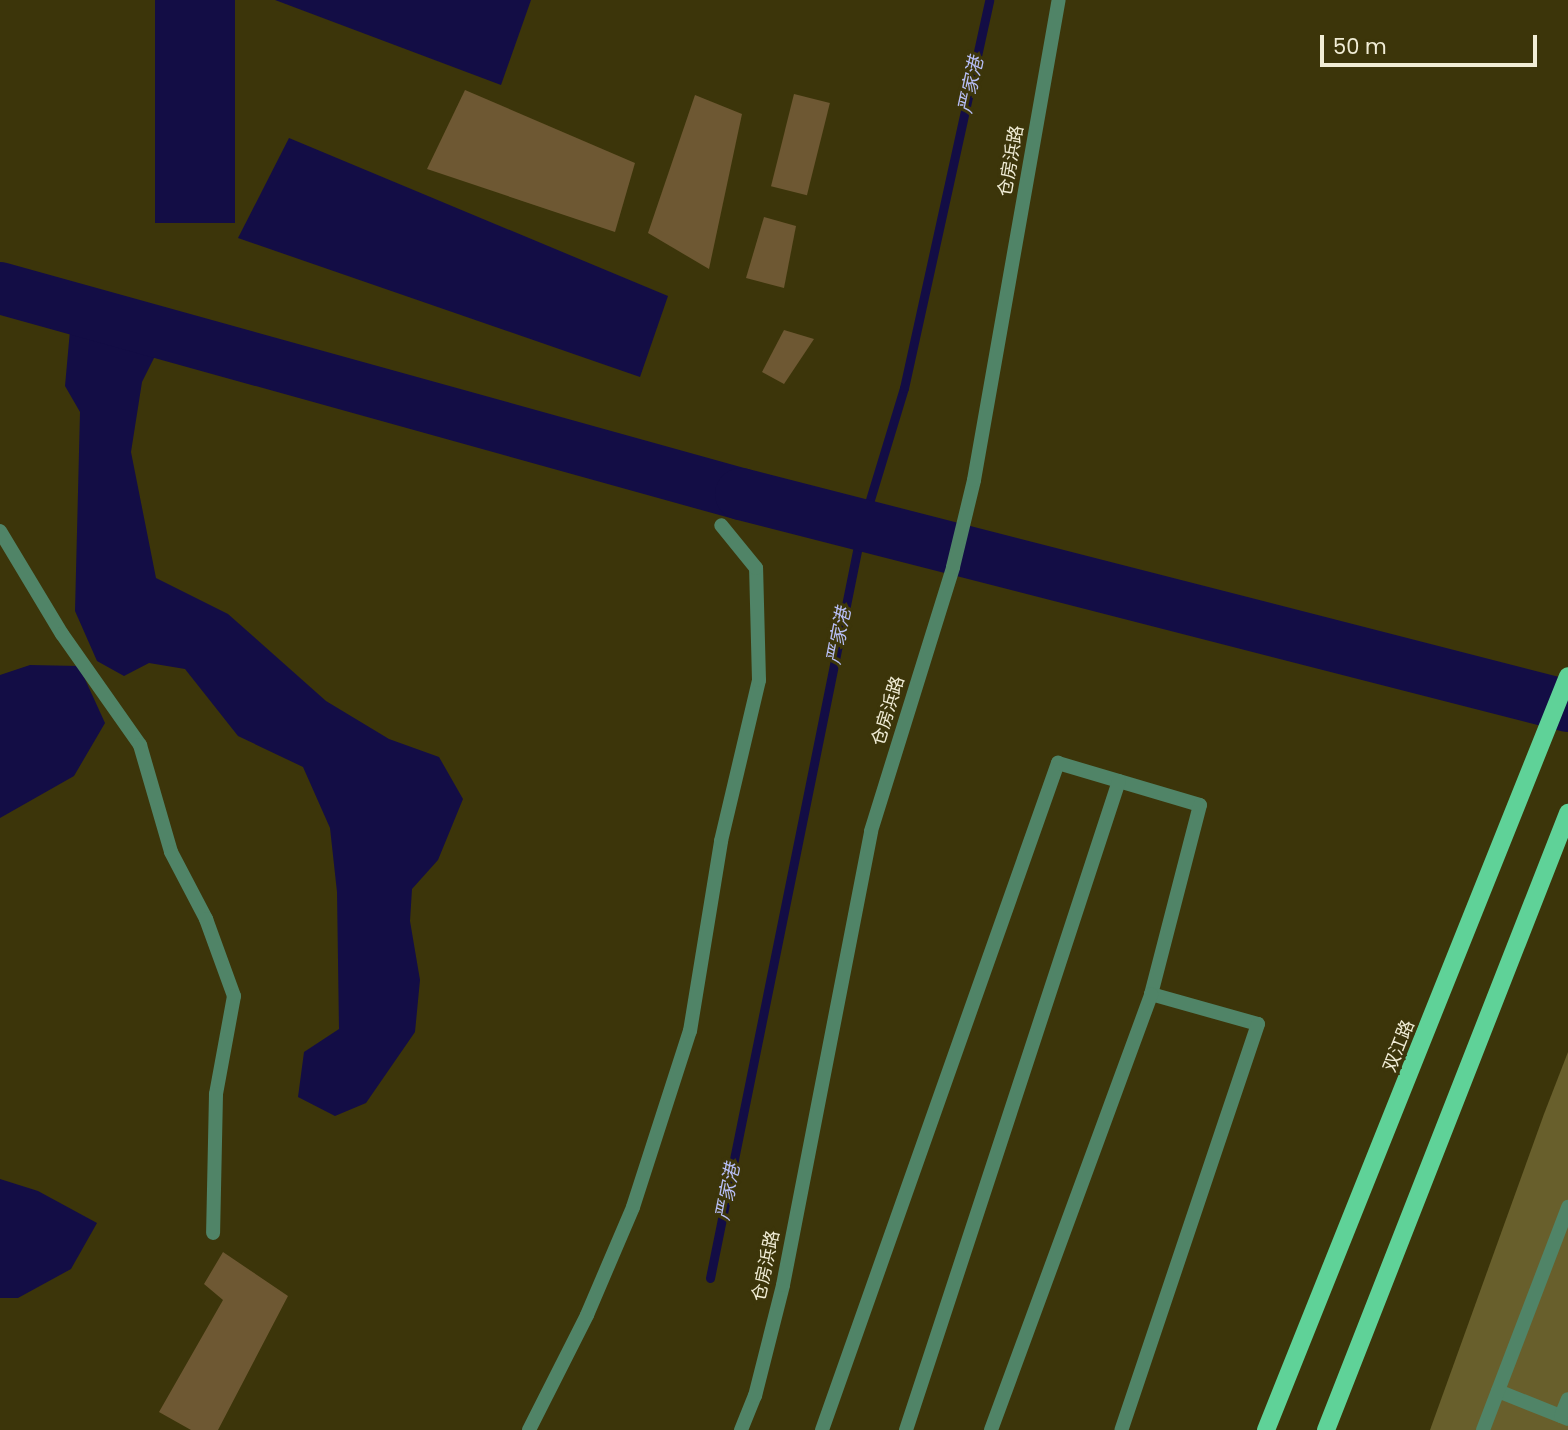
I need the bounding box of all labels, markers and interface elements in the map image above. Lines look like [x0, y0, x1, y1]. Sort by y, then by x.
scale bar [1323, 21, 1540, 65]
text: 50 m [1333, 32, 1387, 61]
water label: 严家港 [954, 55, 988, 115]
street label: 仓房浜路 [994, 124, 1028, 198]
water label: 严家港 [822, 606, 856, 666]
street label: 仓房浜路 [867, 673, 909, 749]
street label: 双江路 [1379, 1017, 1419, 1075]
water label: 严家港 [711, 1162, 745, 1222]
street label: 仓房浜路 [748, 1229, 784, 1303]

